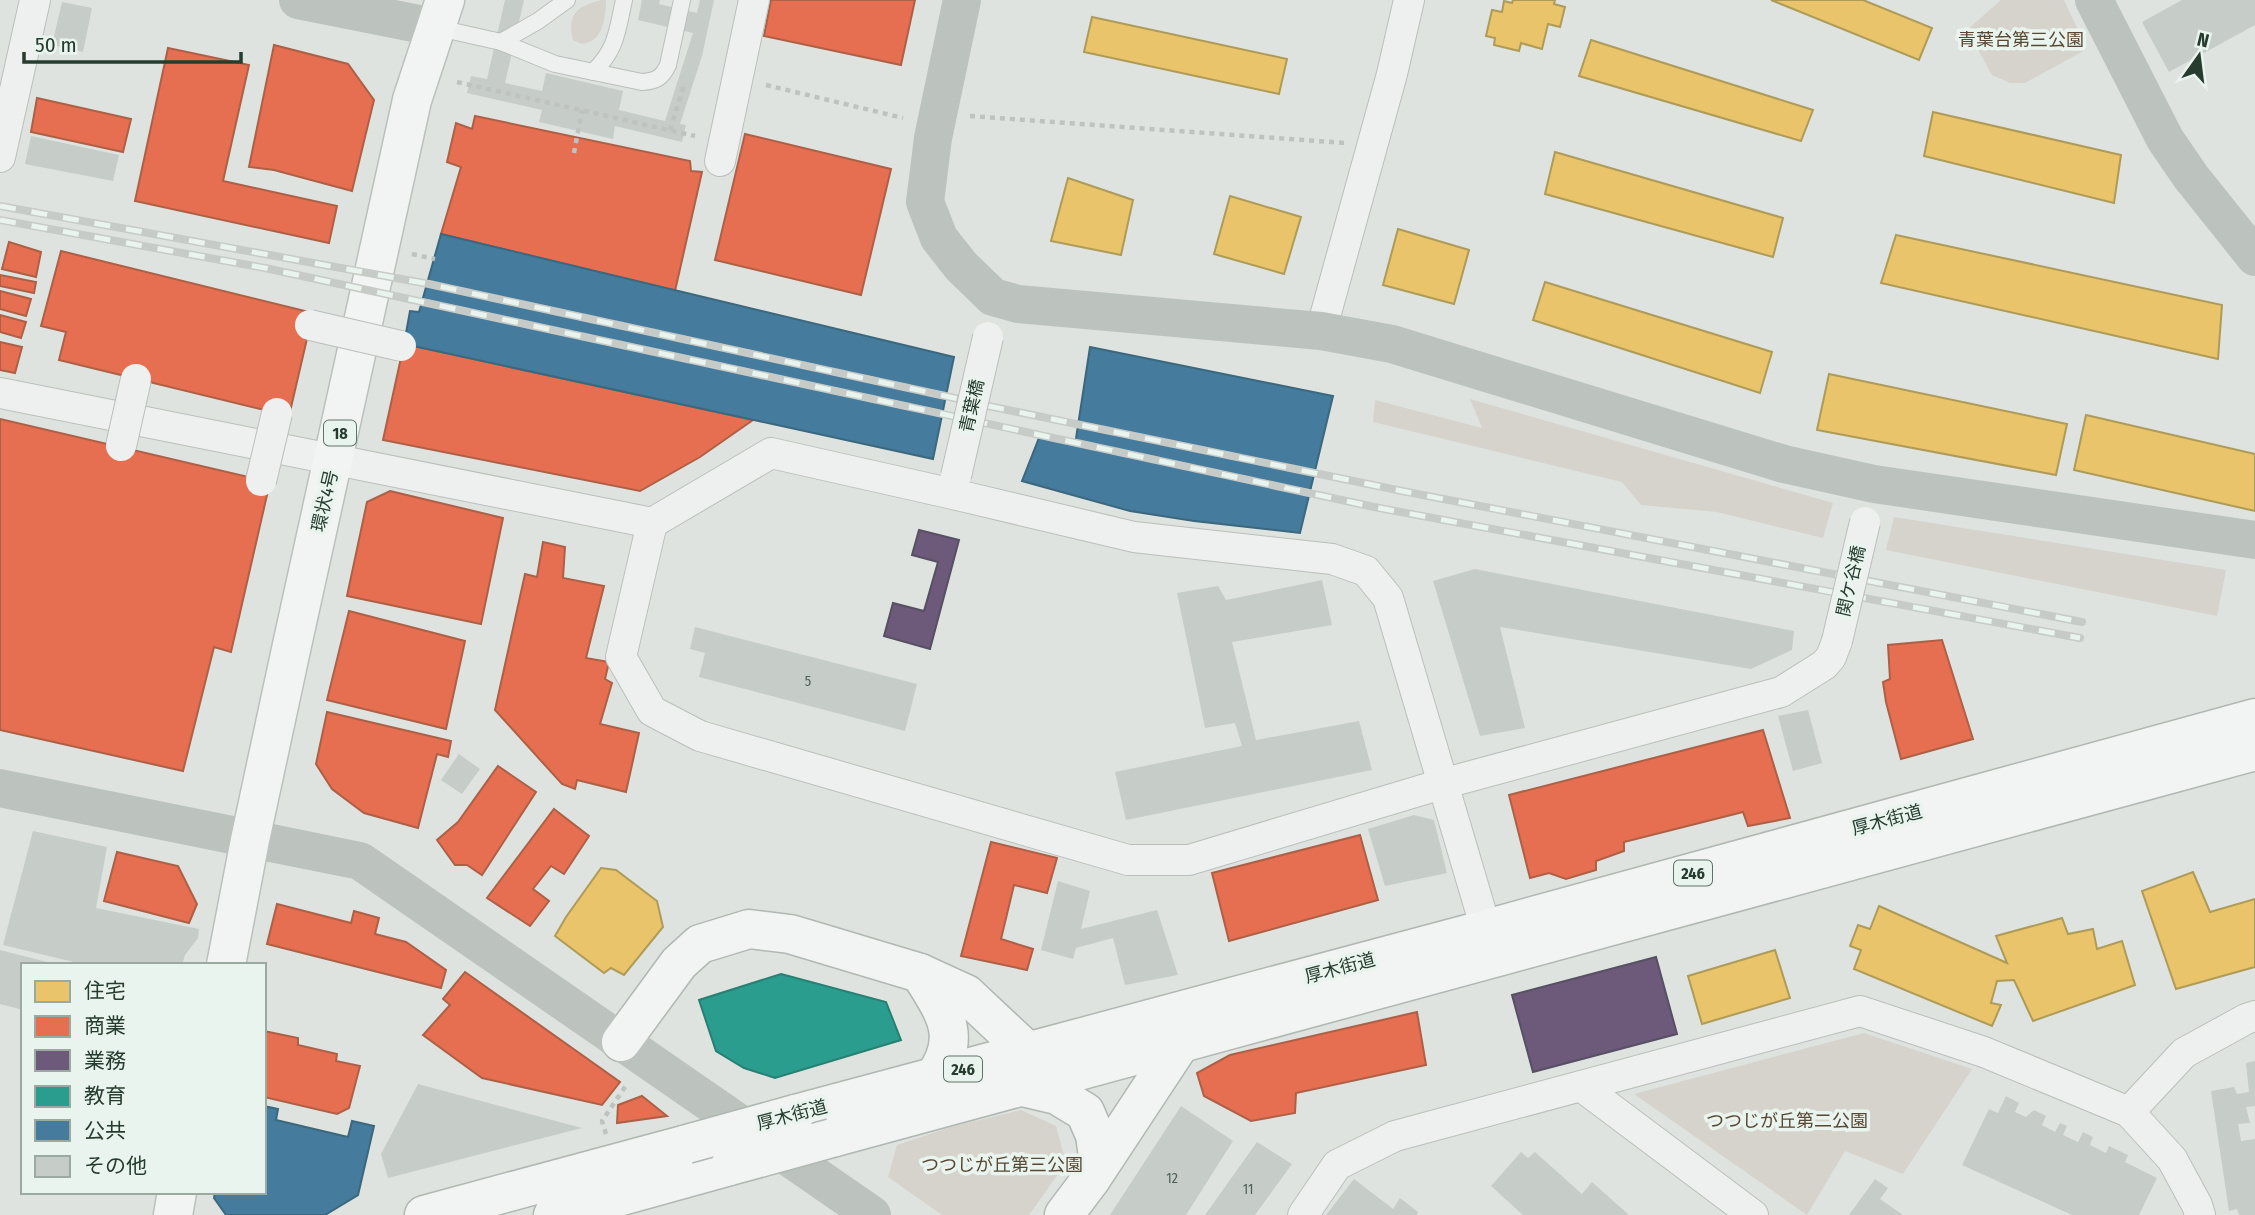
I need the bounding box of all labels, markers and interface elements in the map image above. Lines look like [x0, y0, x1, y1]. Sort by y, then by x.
scale bar [24, 21, 242, 65]
north arrow [2164, 21, 2234, 91]
text: N [2195, 27, 2211, 53]
park label: 青葉台第三公園 [1958, 29, 2084, 51]
text: 50 m [35, 32, 77, 58]
street label: 青葉橋 [955, 377, 989, 435]
road number: 18 [324, 420, 356, 446]
street label: 環状4号 [307, 468, 343, 534]
street label: 関ケ谷橋 [1832, 543, 1870, 619]
house number: 5 [805, 673, 811, 690]
street label: 厚木街道 [1849, 800, 1925, 840]
road number: 246 [1674, 860, 1712, 886]
street label: 厚木街道 [1302, 948, 1378, 988]
legend [21, 963, 266, 1194]
text: 住宅 [84, 978, 126, 1004]
text: 商業 [84, 1013, 126, 1039]
text: 業務 [84, 1048, 126, 1074]
road number: 246 [944, 1056, 982, 1082]
text: 教育 [84, 1083, 126, 1109]
street label: 厚木街道 [754, 1095, 830, 1135]
park label: つつじが丘第二公園 [1706, 1110, 1868, 1132]
text: 公共 [84, 1118, 126, 1144]
text: その他 [84, 1153, 147, 1179]
park label: つつじが丘第三公園 [921, 1154, 1083, 1176]
house number: 12 [1166, 1170, 1178, 1187]
house number: 11 [1243, 1181, 1253, 1198]

